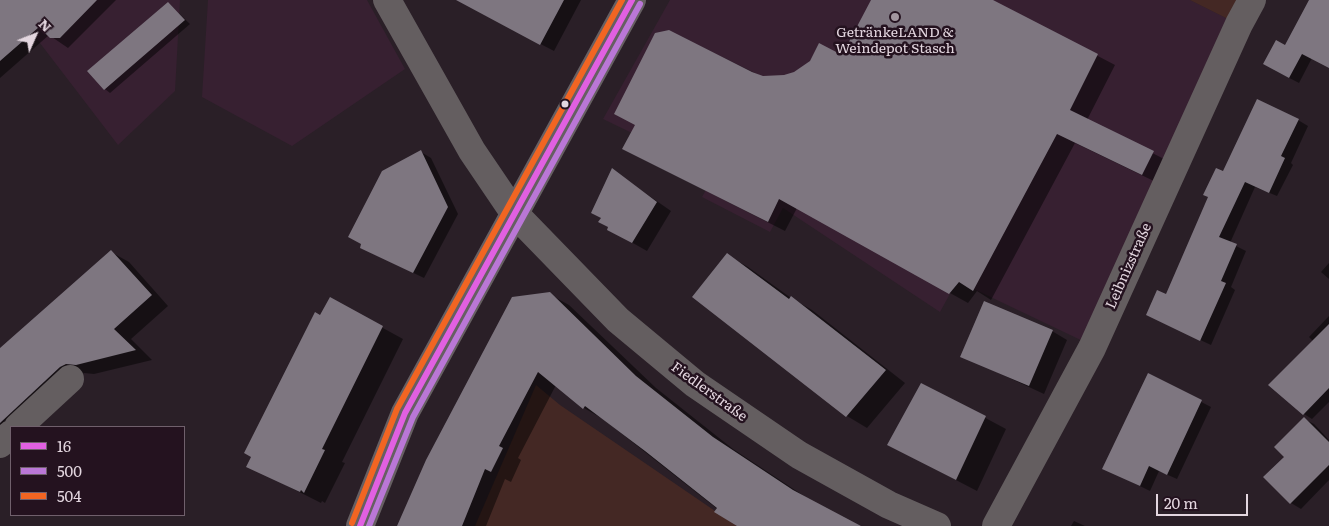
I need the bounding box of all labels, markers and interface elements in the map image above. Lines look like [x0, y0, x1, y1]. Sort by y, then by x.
north arrow [10, 10, 60, 60]
marker: GetränkeLAND & Weindepot Stasch [889, 11, 901, 23]
text: N [35, 13, 57, 36]
place label: GetränkeLAND & Weindepot Stasch [835, 25, 955, 58]
unlabelled marker [560, 99, 570, 109]
street label: Leibnizstraße [1103, 221, 1155, 311]
street label: Fiedlerstraße [668, 359, 750, 425]
legend [10, 426, 185, 516]
text: 16 [57, 434, 71, 457]
text: 500 [57, 459, 82, 482]
text: 504 [57, 484, 82, 507]
scale bar [1159, 484, 1252, 516]
text: 20 m [1164, 491, 1198, 514]

